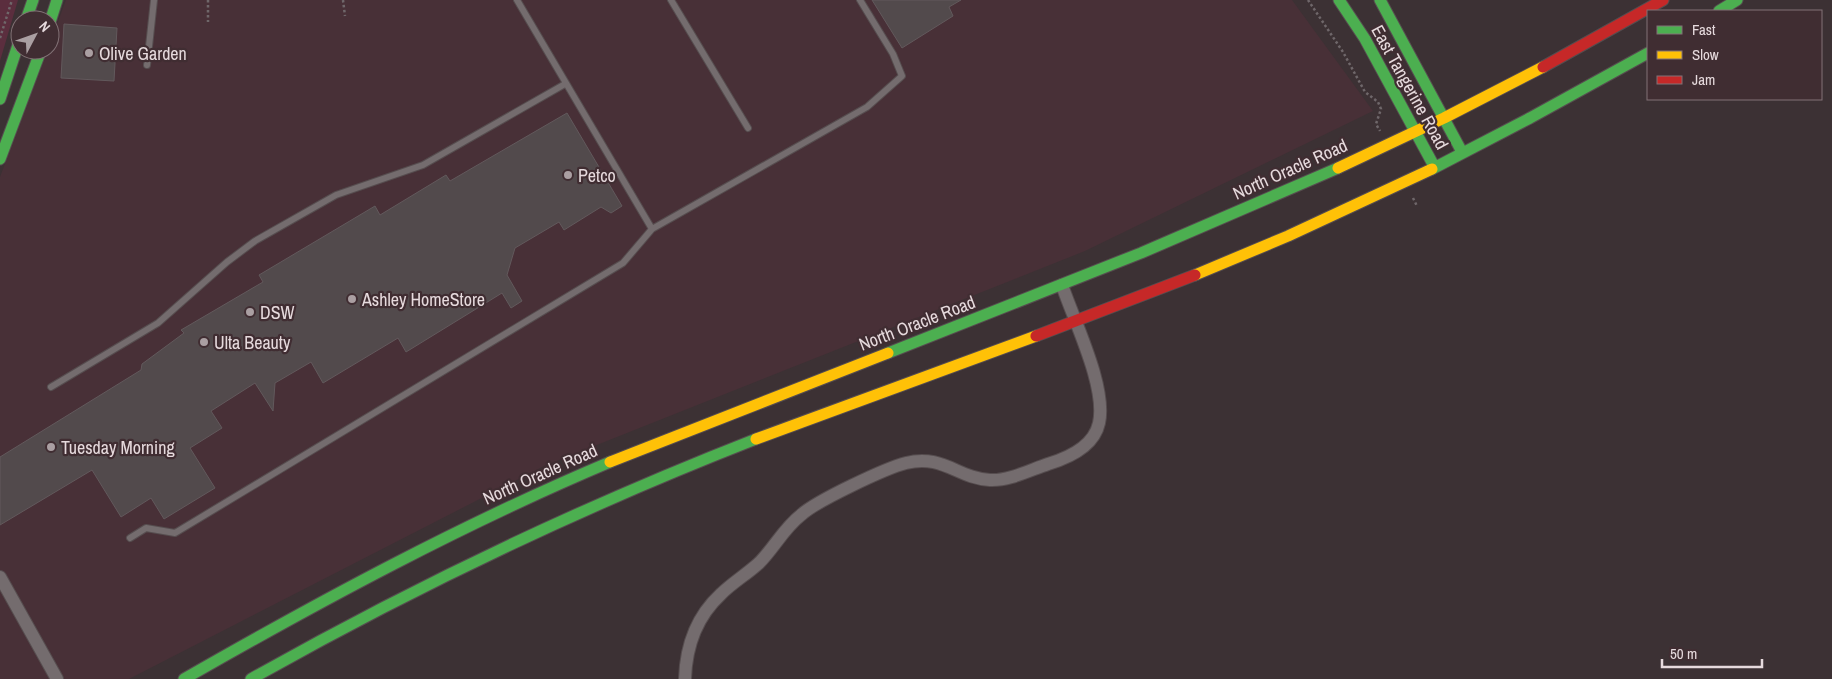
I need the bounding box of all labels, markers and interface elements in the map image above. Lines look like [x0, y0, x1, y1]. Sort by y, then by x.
north arrow [10, 10, 60, 60]
legend [1647, 10, 1822, 100]
text: N [35, 17, 54, 36]
text: Fast [1692, 19, 1716, 40]
street label: East Tangerine Road [1365, 20, 1455, 154]
place label: Olive Garden [99, 41, 187, 66]
text: Slow [1692, 44, 1719, 65]
marker: Olive Garden [83, 47, 95, 59]
text: Jam [1692, 69, 1715, 90]
street label: North Oracle Road [1229, 133, 1351, 205]
place label: Petco [578, 163, 616, 188]
marker: Petco [562, 169, 574, 181]
place label: Ashley HomeStore [361, 287, 485, 312]
street label: North Oracle Road [855, 289, 979, 357]
marker: Ashley HomeStore [346, 293, 358, 305]
place label: DSW [260, 300, 295, 325]
marker: DSW [244, 306, 256, 318]
place label: Ulta Beauty [214, 330, 291, 355]
marker: Ulta Beauty [198, 336, 210, 348]
place label: Tuesday Morning [61, 435, 175, 460]
street label: North Oracle Road [479, 438, 601, 510]
marker: Tuesday Morning [45, 441, 57, 453]
scale bar [1662, 636, 1762, 668]
text: 50 m [1670, 643, 1697, 664]

